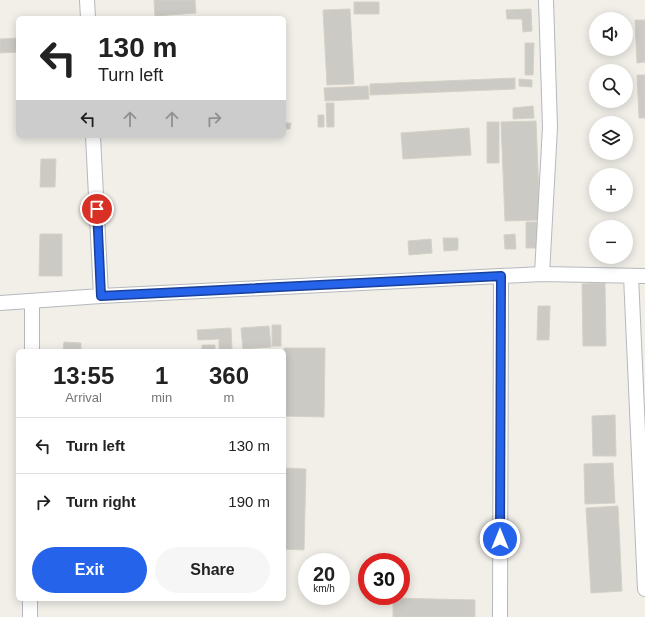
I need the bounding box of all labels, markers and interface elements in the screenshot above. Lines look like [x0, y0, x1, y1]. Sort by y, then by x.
map controls [589, 12, 633, 264]
button: sound [589, 12, 633, 56]
icon: left [32, 32, 84, 84]
text: 130 m [98, 32, 177, 63]
button: search [589, 64, 633, 108]
text: Turn left [98, 65, 163, 85]
icon: left [77, 108, 99, 130]
icon: ahead [119, 108, 141, 130]
icon: ahead [161, 108, 183, 130]
icon: right [203, 108, 225, 130]
button: layers [589, 116, 633, 160]
button: + [589, 168, 633, 212]
pin [80, 192, 114, 226]
icon: arrive [86, 198, 108, 220]
button: − [589, 220, 633, 264]
text: 13:55 [53, 362, 114, 389]
text: 1 [155, 362, 168, 389]
text: 360 [209, 362, 249, 389]
text: Arrival [65, 390, 102, 405]
text: min [151, 390, 172, 405]
text: m [224, 390, 234, 405]
icon: left [32, 435, 54, 457]
text: Turn left [66, 437, 125, 454]
text: 130 m [228, 437, 270, 454]
icon: right [32, 491, 54, 513]
text: Turn right [66, 493, 136, 510]
text: 190 m [228, 493, 270, 510]
position arrow [479, 518, 521, 560]
button: Exit [32, 547, 147, 593]
button: Share [155, 547, 270, 593]
speed limit sign: 30 [358, 553, 410, 605]
text: 20 [313, 563, 335, 585]
text: km/h [313, 583, 335, 594]

